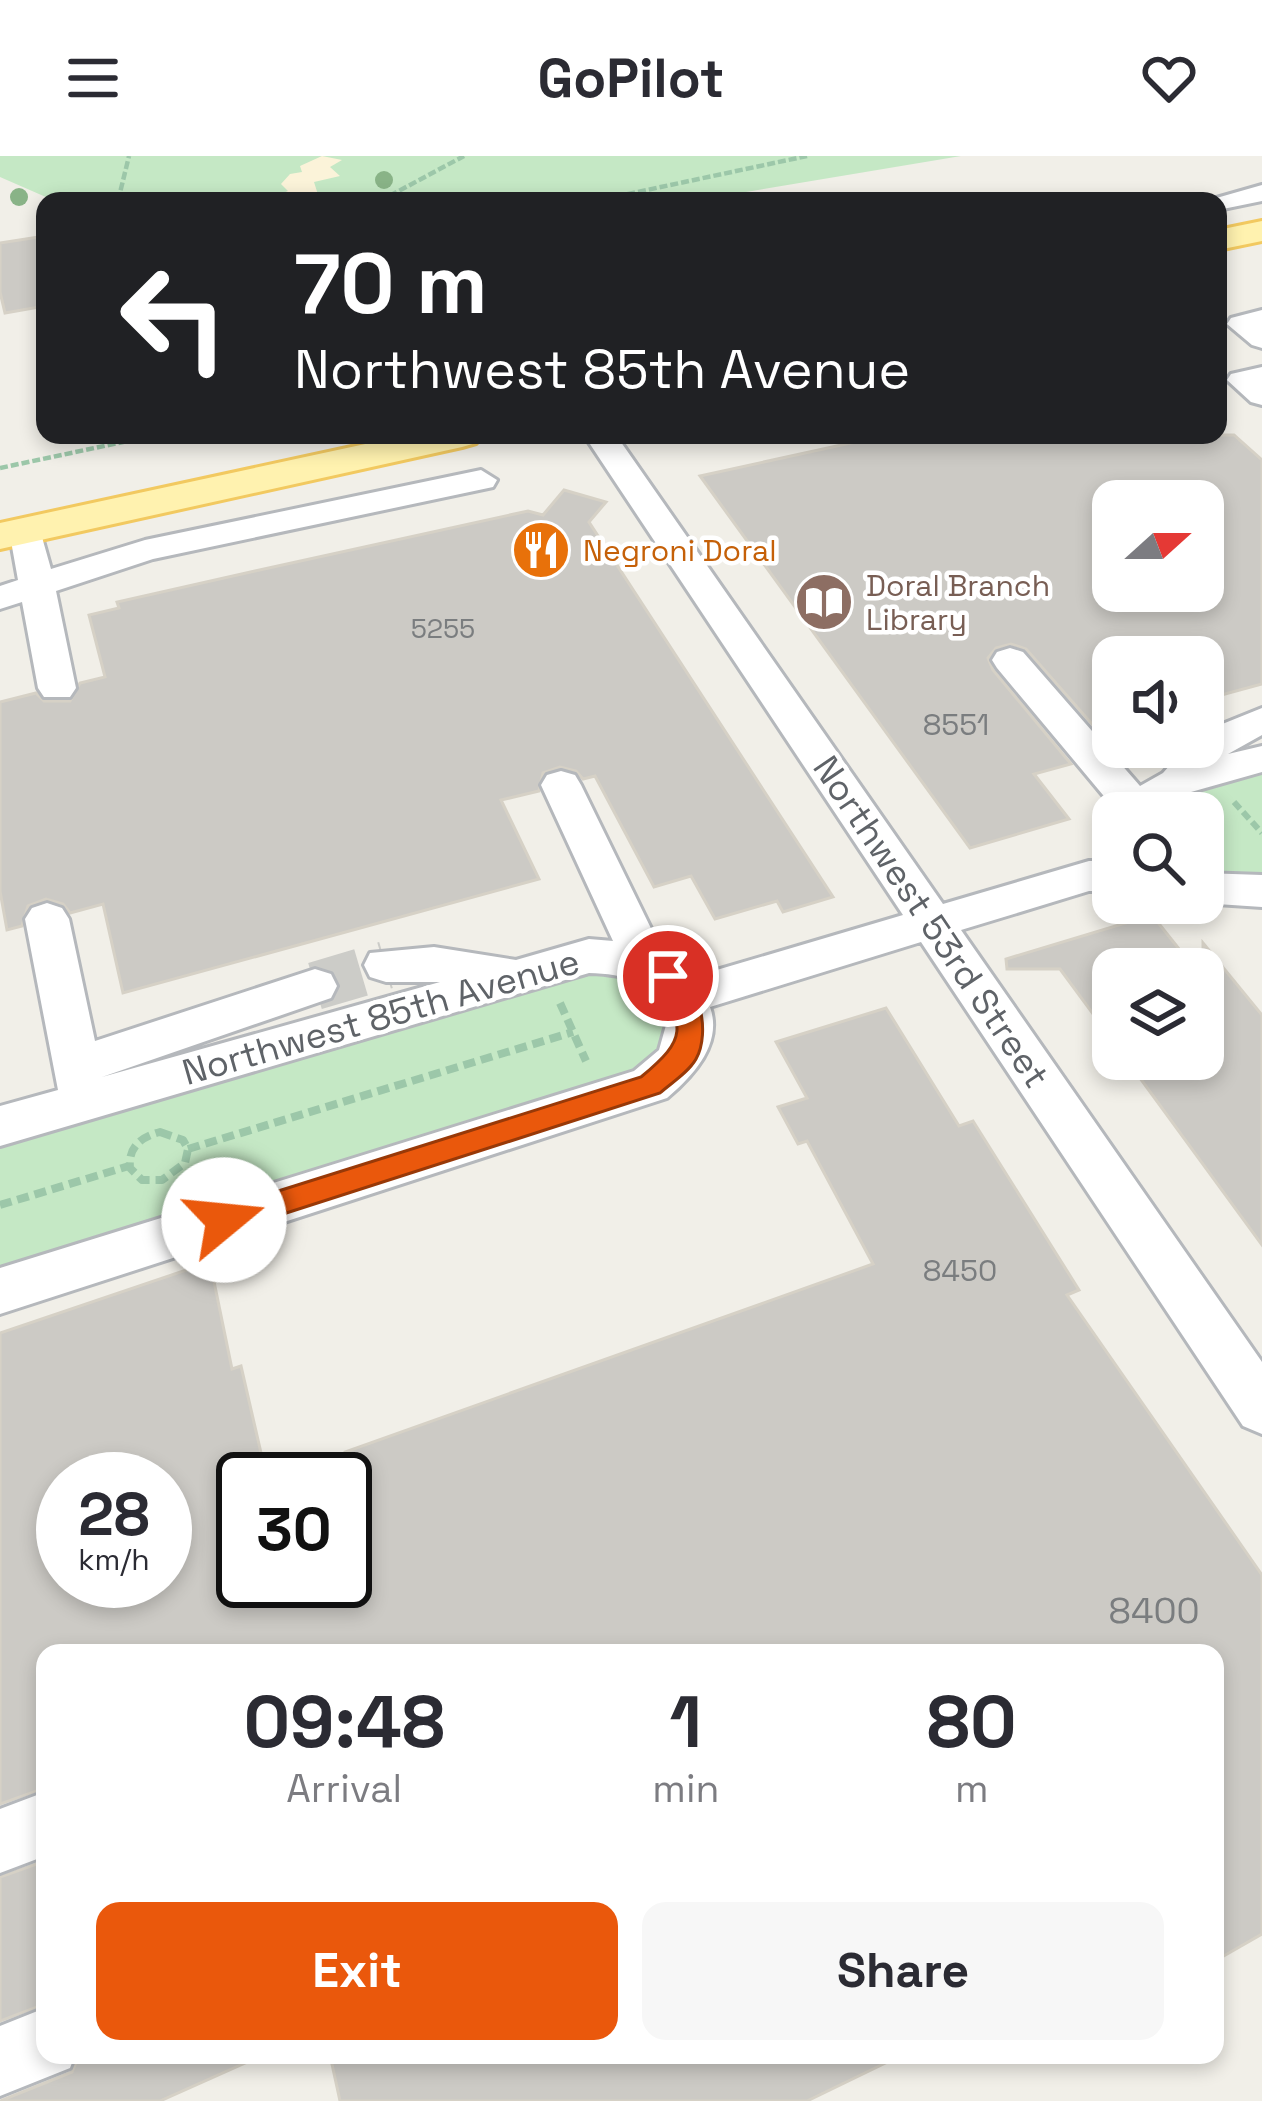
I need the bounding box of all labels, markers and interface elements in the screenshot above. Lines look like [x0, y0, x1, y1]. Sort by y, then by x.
text: GoPilot [538, 44, 724, 113]
icon: menu [60, 45, 126, 111]
icon: heart [1136, 45, 1202, 111]
text: 70 m [294, 230, 488, 338]
icon: left [96, 240, 252, 396]
text: Northwest 85th Avenue [294, 335, 910, 404]
north arrow [1092, 480, 1224, 612]
map controls [1092, 480, 1224, 1080]
restaurant icon: Negroni Doral [510, 519, 572, 581]
place label: Negroni Doral [583, 531, 777, 570]
place label: Doral Branch Library [866, 566, 1050, 639]
library icon: Doral Branch Library [793, 571, 855, 633]
house number: 5255 [411, 611, 475, 646]
button: sound [1092, 636, 1224, 768]
house number: 8551 [923, 705, 989, 744]
street label: Northwest 53rd Street [803, 747, 1059, 1097]
button: search [1092, 792, 1224, 924]
pin [617, 925, 719, 1027]
street label: Northwest 85th Avenue [177, 938, 585, 1096]
icon: arrive [635, 943, 701, 1009]
button: layers [1092, 948, 1224, 1080]
position arrow [161, 1157, 287, 1283]
house number: 8450 [923, 1251, 997, 1290]
speed limit sign: 30 [216, 1452, 372, 1608]
text: 28 [78, 1476, 150, 1553]
text: km/h [78, 1540, 150, 1579]
house number: 8400 [1108, 1588, 1200, 1634]
text: 09:48 [243, 1676, 445, 1768]
text: 1 [670, 1676, 702, 1768]
text: 80 [927, 1676, 1017, 1768]
text: Arrival [286, 1764, 402, 1813]
text: min [652, 1764, 719, 1813]
text: m [955, 1764, 988, 1813]
button: Exit [96, 1902, 618, 2040]
button: Share [642, 1902, 1164, 2040]

